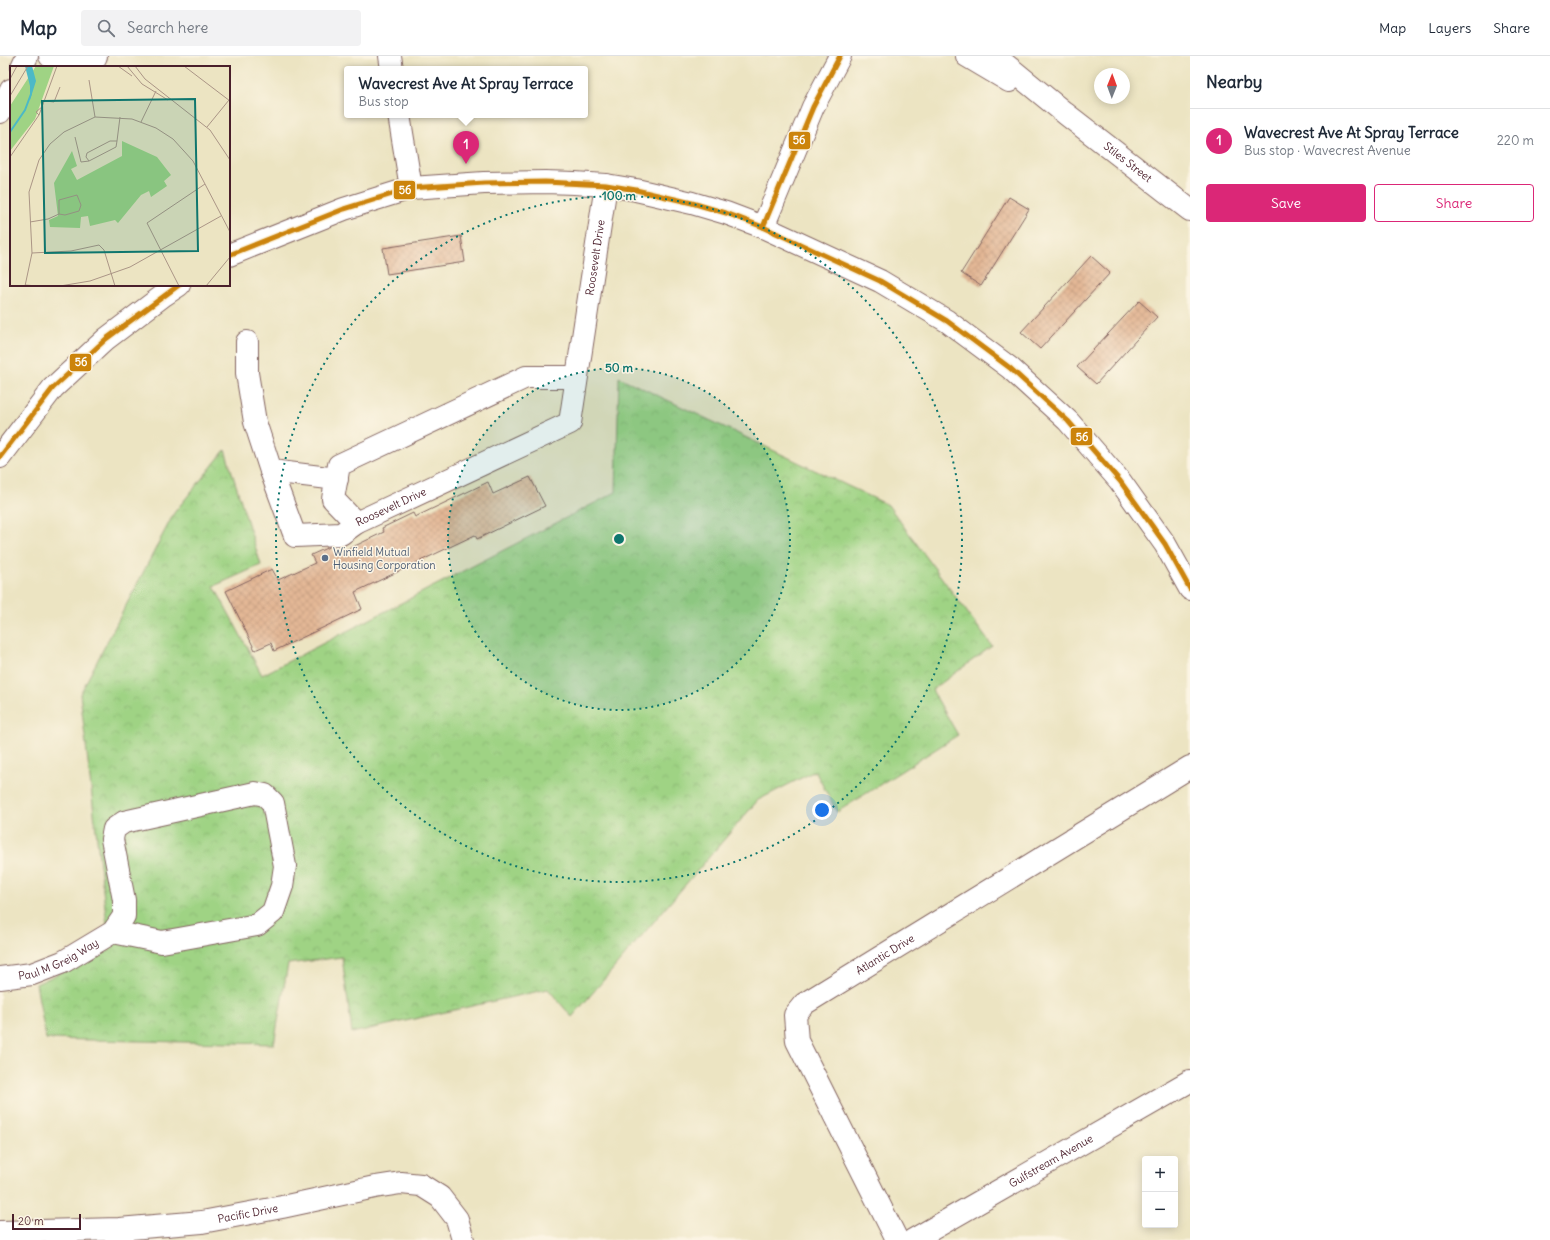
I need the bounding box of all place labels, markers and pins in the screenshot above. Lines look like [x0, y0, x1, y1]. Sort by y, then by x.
pin: 1 [453, 131, 479, 164]
centre of rings [612, 532, 626, 546]
place label: Winfield Mutual Housing Corporation [333, 545, 436, 572]
marker: Winfield Mutual Housing Corporation [320, 553, 330, 563]

